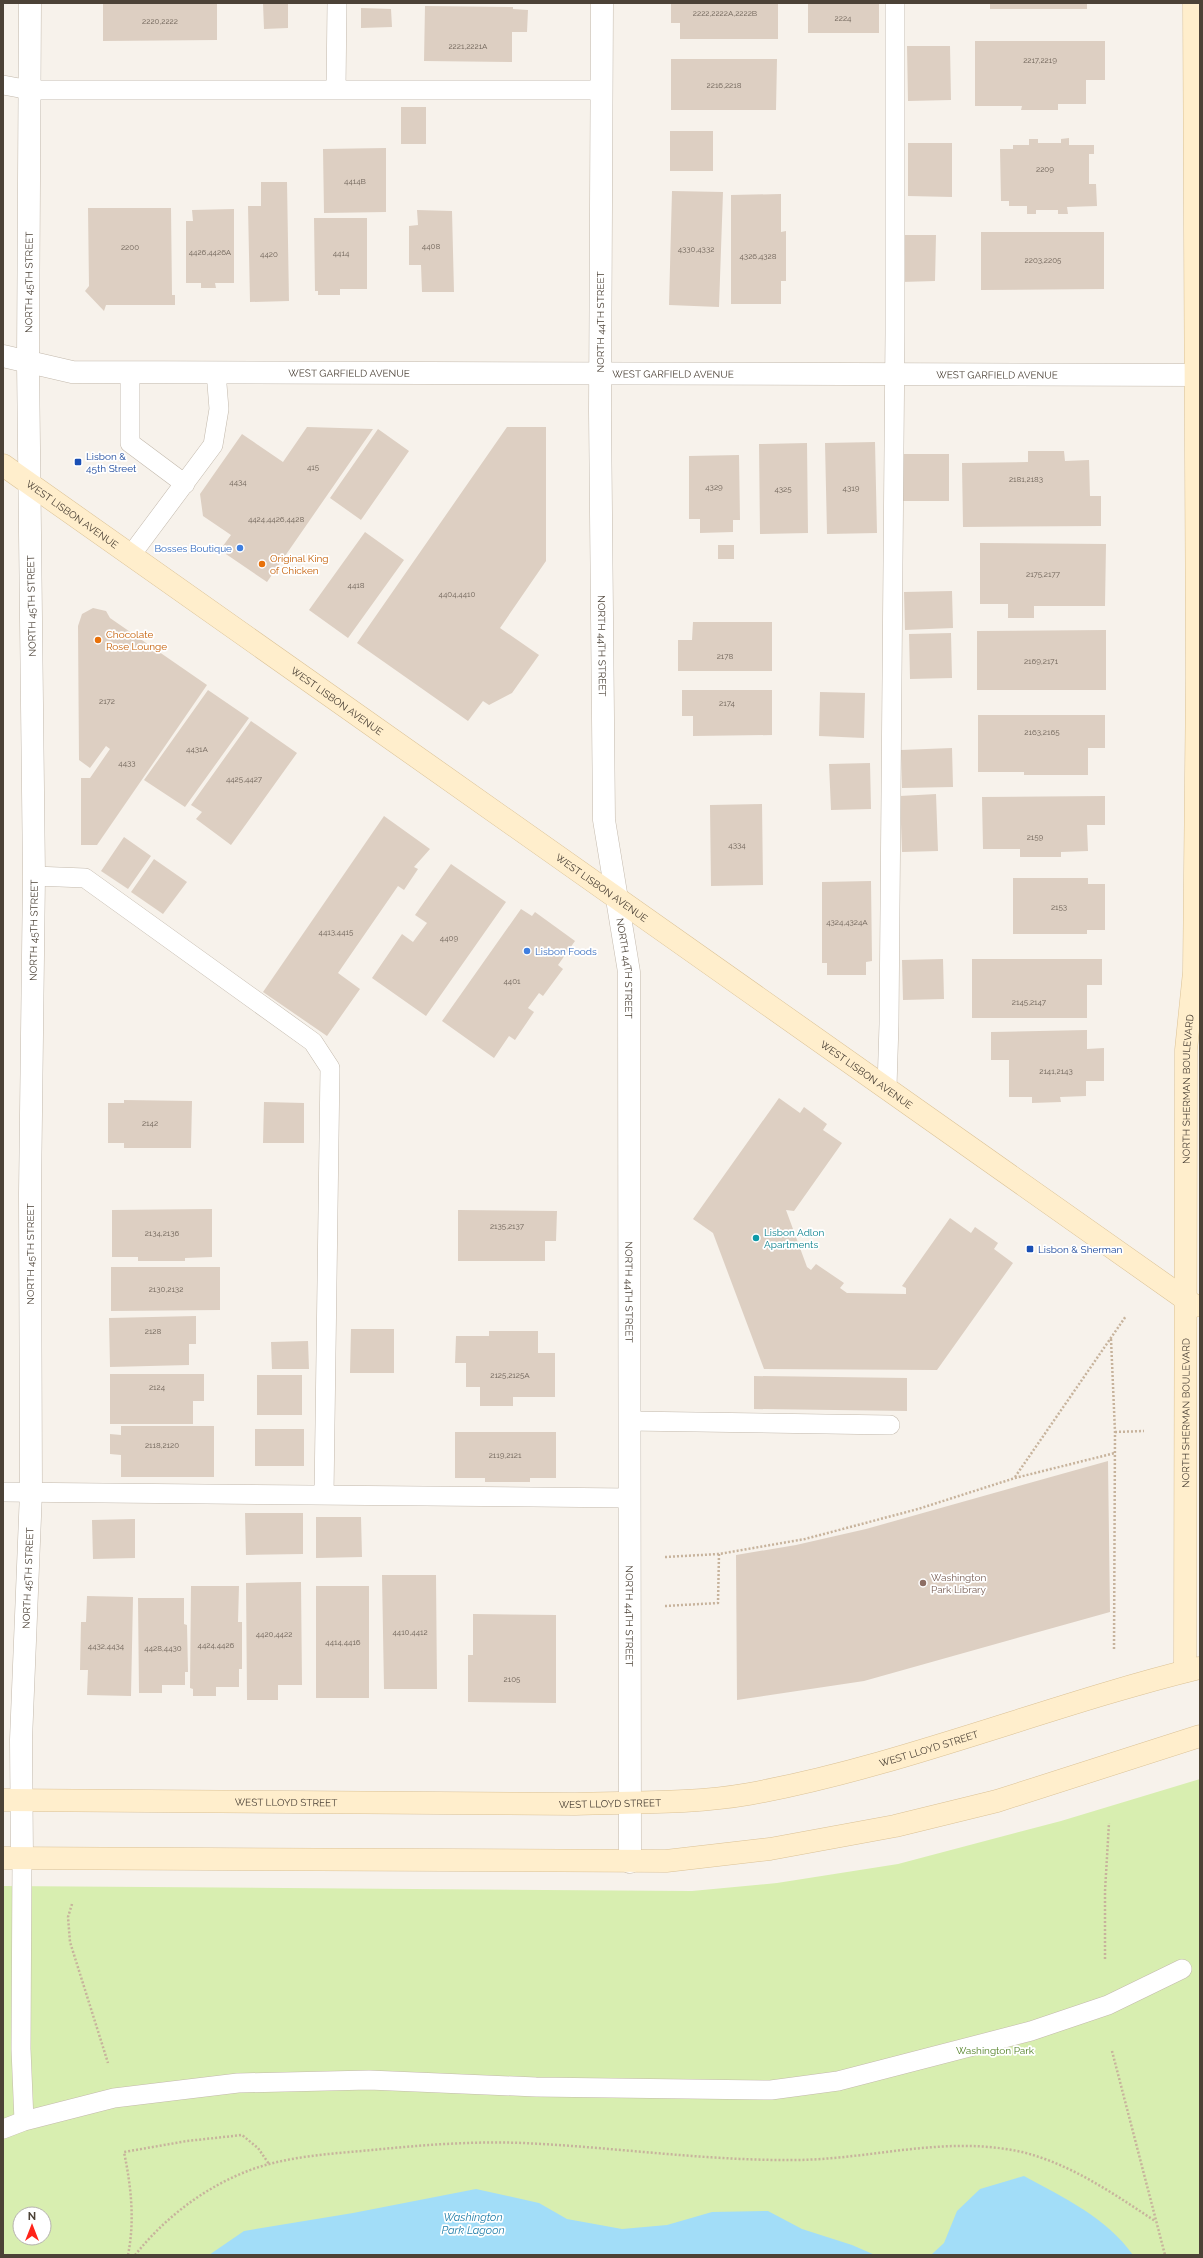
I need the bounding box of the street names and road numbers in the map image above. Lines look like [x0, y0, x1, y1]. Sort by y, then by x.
street label: NORTH 45TH STREET [23, 232, 35, 333]
street label: NORTH 44TH STREET [595, 271, 606, 373]
street label: WEST GARFIELD AVENUE [288, 368, 410, 379]
street label: WEST GARFIELD AVENUE [612, 368, 734, 380]
street label: WEST GARFIELD AVENUE [936, 369, 1058, 381]
street label: WEST LISBON AVENUE [24, 478, 120, 551]
street label: NORTH 45TH STREET [25, 555, 38, 657]
street label: NORTH 44TH STREET [596, 595, 608, 697]
street label: WEST LISBON AVENUE [289, 665, 385, 737]
street label: WEST LISBON AVENUE [554, 852, 650, 924]
street label: NORTH 45TH STREET [28, 879, 40, 981]
street label: NORTH 44TH STREET [614, 917, 634, 1019]
street label: NORTH SHERMAN BOULEVARD [1181, 1014, 1196, 1164]
street label: WEST LISBON AVENUE [818, 1039, 914, 1111]
street label: NORTH 45TH STREET [25, 1203, 36, 1305]
street label: NORTH 44TH STREET [623, 1241, 634, 1343]
street label: NORTH SHERMAN BOULEVARD [1180, 1338, 1192, 1488]
street label: NORTH 45TH STREET [20, 1527, 36, 1629]
street label: NORTH 44TH STREET [624, 1565, 635, 1667]
street label: WEST LLOYD STREET [878, 1729, 980, 1769]
street label: WEST LLOYD STREET [235, 1797, 337, 1808]
street label: WEST LLOYD STREET [559, 1797, 661, 1810]

